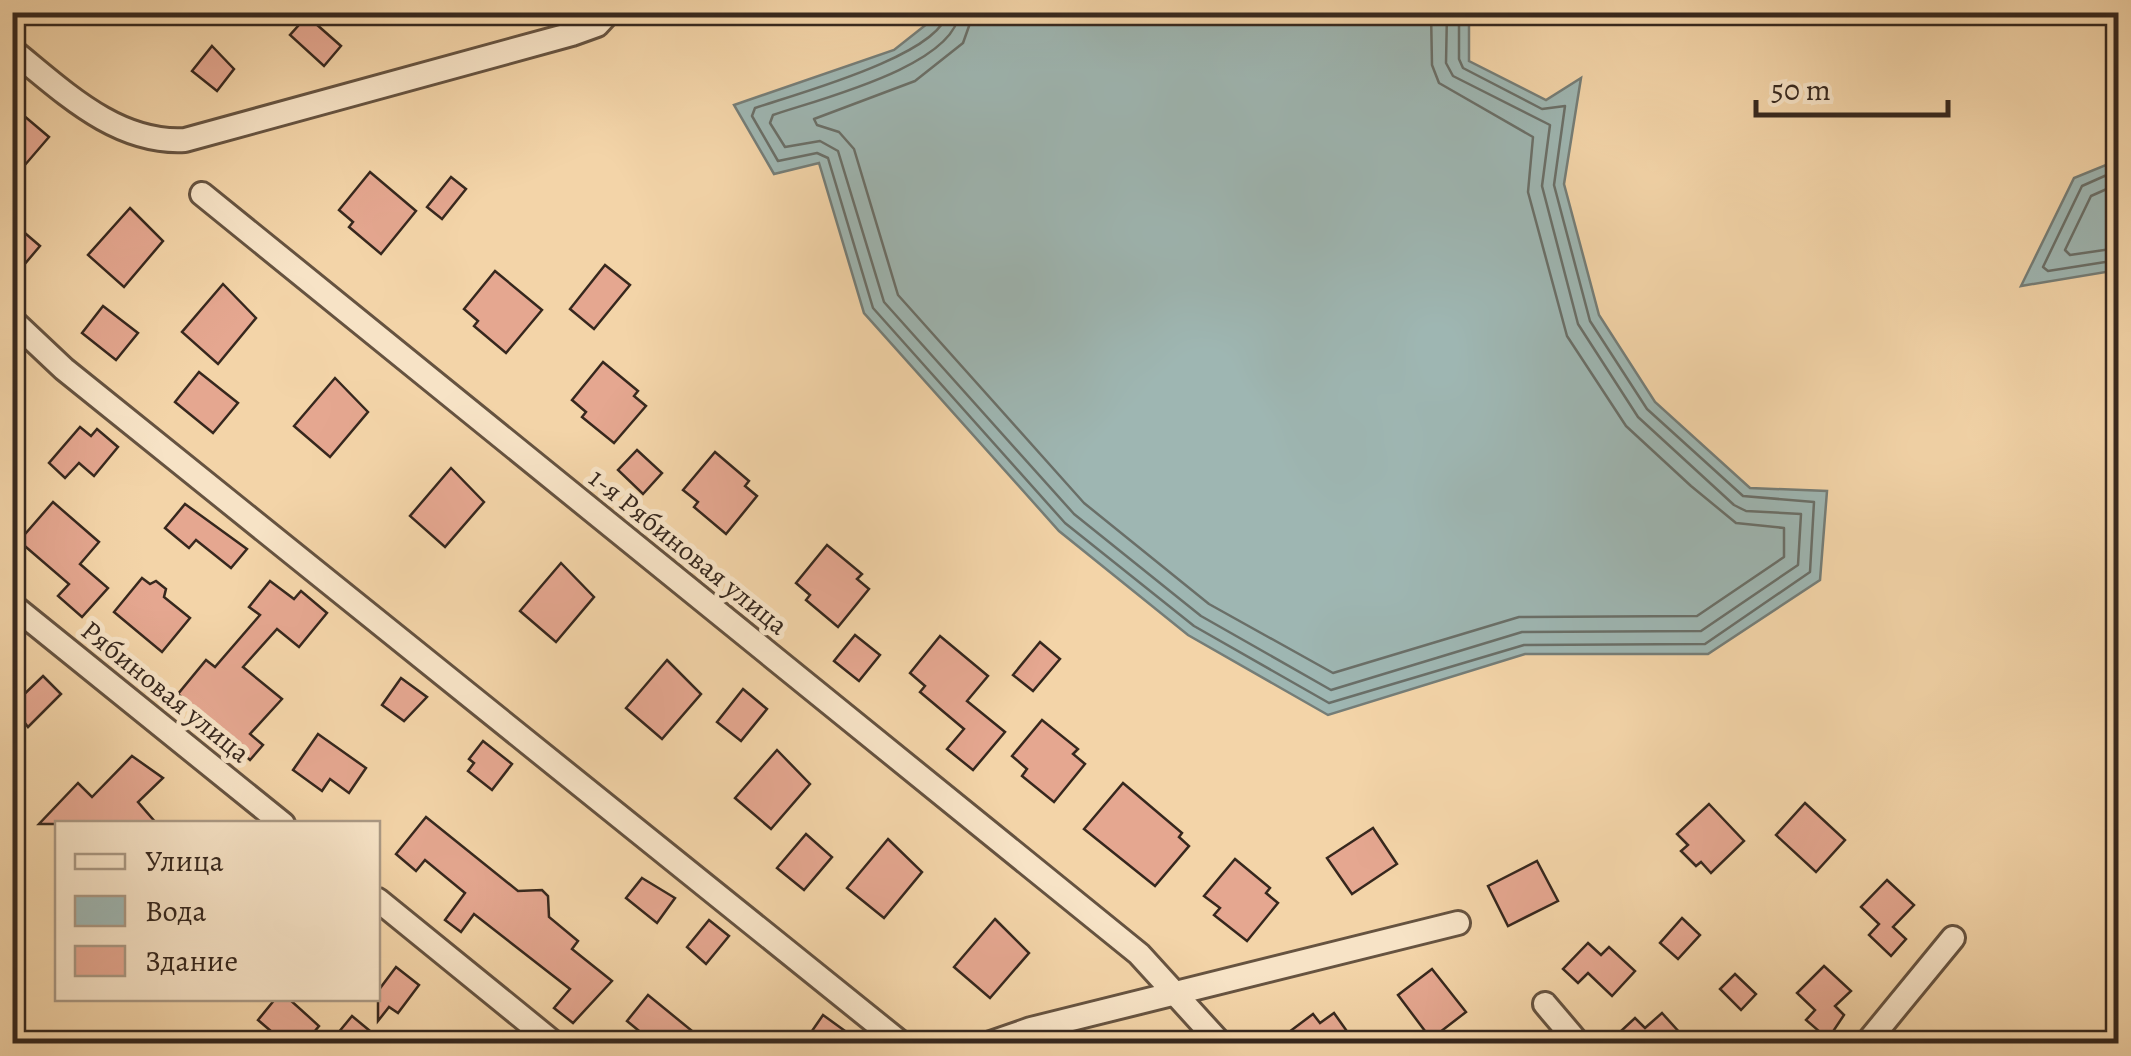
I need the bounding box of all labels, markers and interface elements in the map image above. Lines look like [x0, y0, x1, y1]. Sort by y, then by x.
scale bar [1756, 55, 1948, 117]
text: 50 m [1771, 70, 1831, 110]
street label: 1-я Рябиновая улица [581, 460, 796, 644]
street label: Рябиновая улица [73, 612, 258, 772]
legend [55, 821, 380, 1001]
text: Улица [145, 841, 224, 881]
text: Вода [145, 891, 207, 931]
text: Здание [145, 941, 238, 981]

